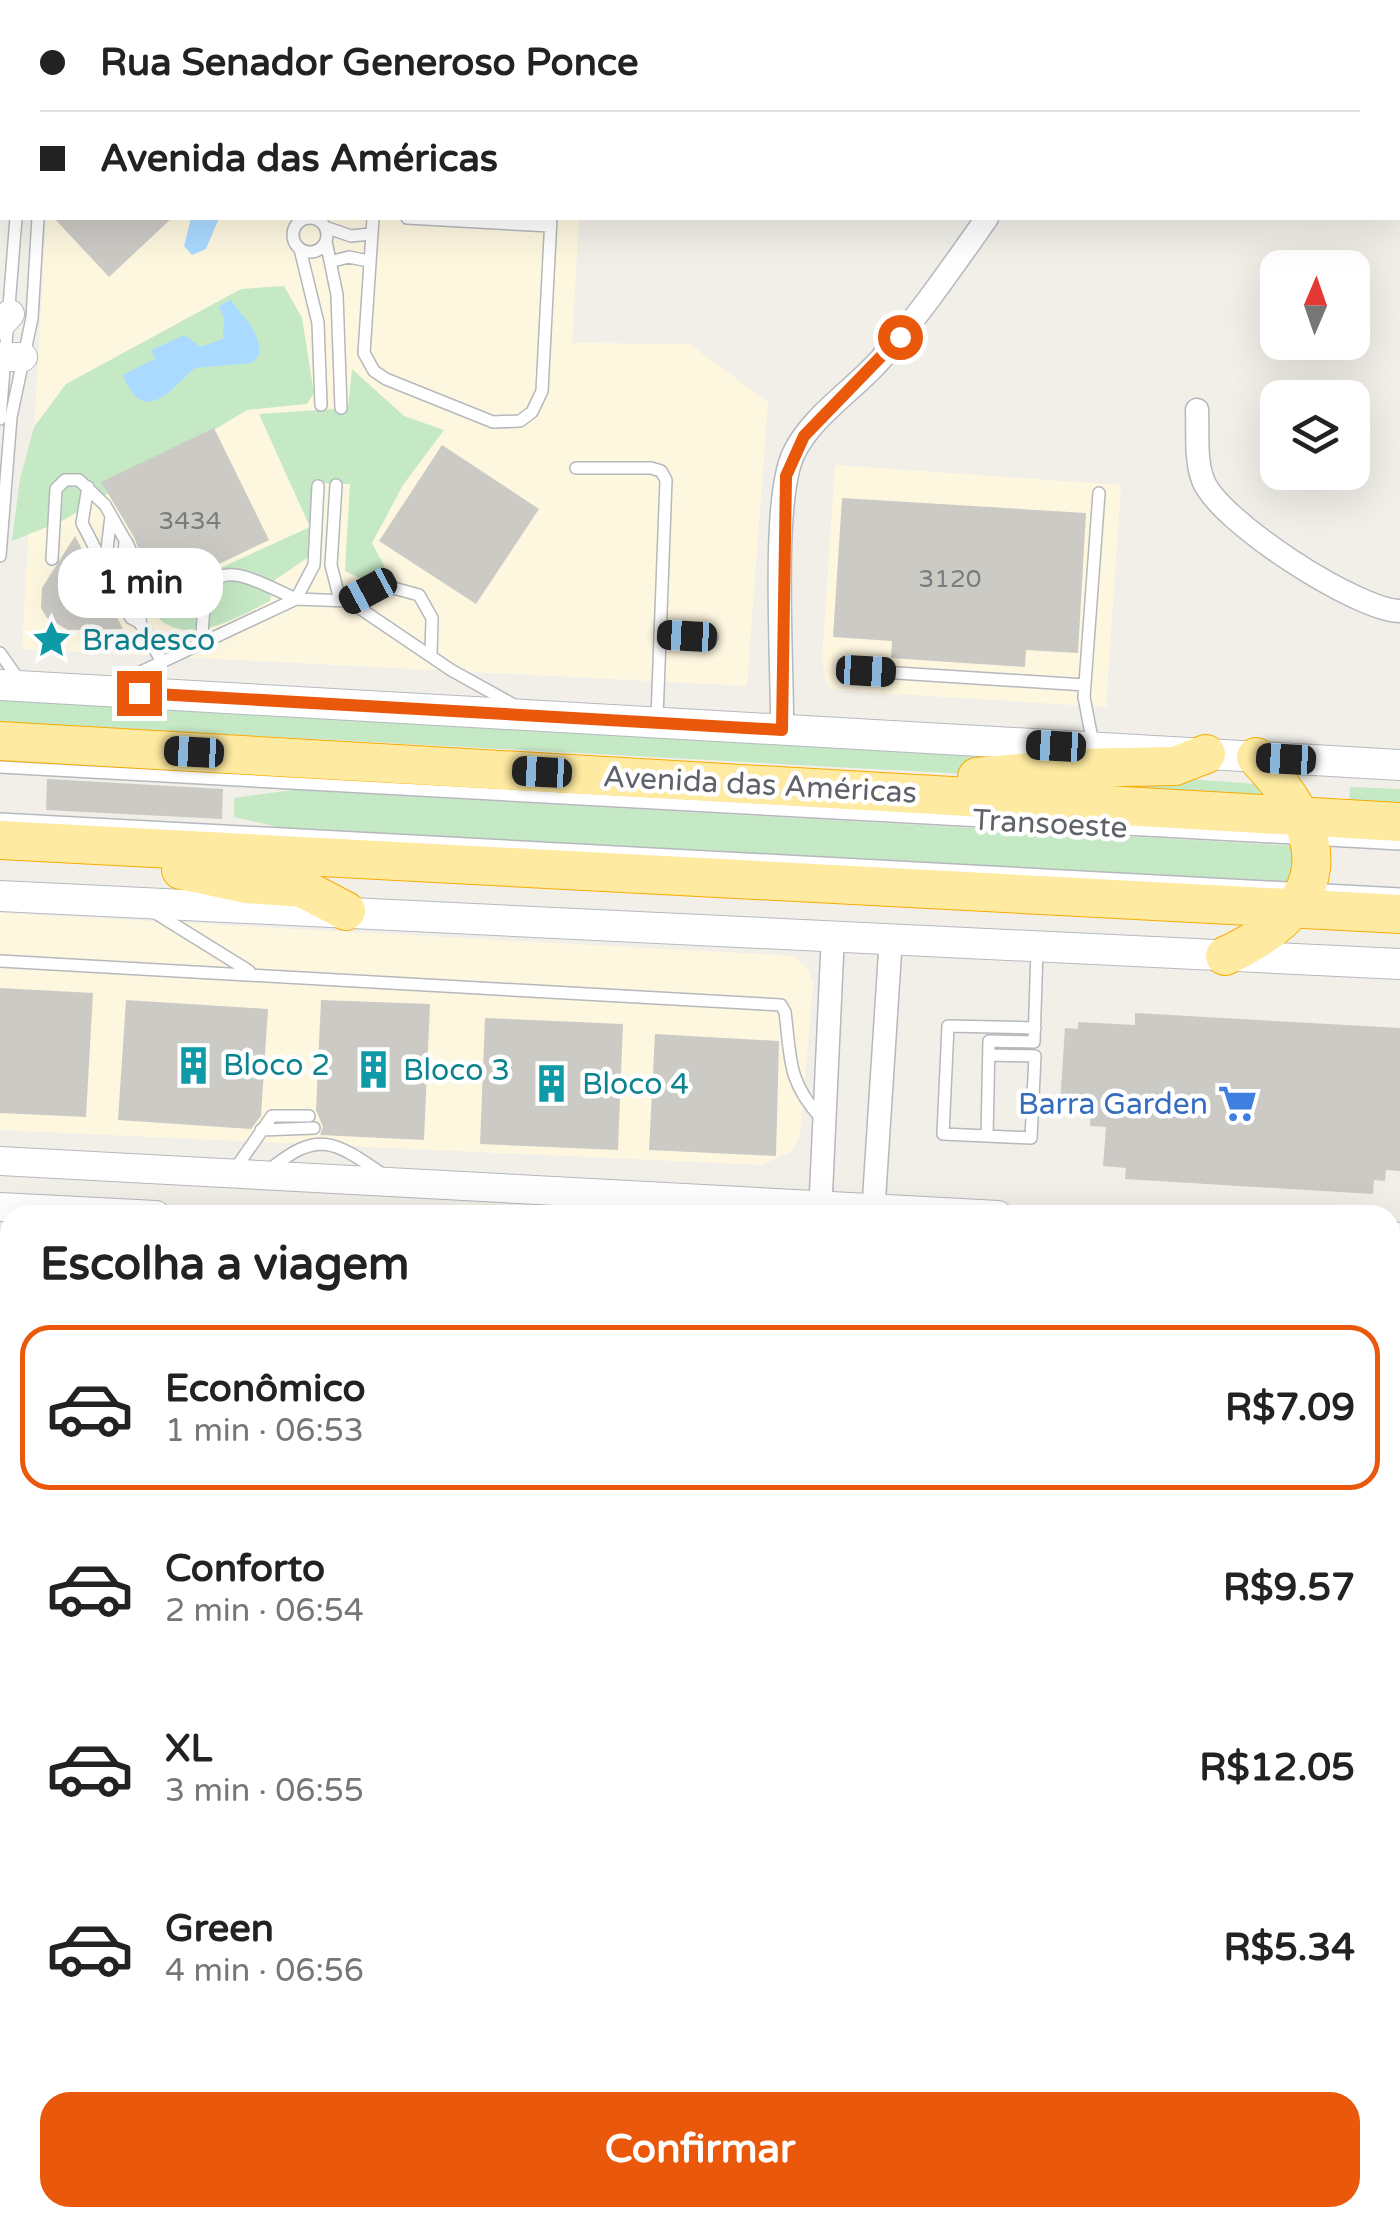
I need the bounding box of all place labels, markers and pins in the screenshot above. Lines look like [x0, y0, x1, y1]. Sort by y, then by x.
place icon: Bradesco [31, 619, 73, 661]
place label: Bradesco [82, 622, 215, 659]
building icon: Bloco 2 [172, 1044, 214, 1086]
place label: Bloco 2 [223, 1047, 330, 1084]
building icon: Bloco 3 [352, 1049, 394, 1091]
place label: Bloco 3 [403, 1052, 510, 1089]
building icon: Bloco 4 [531, 1063, 573, 1105]
place label: Bloco 4 [582, 1066, 689, 1103]
supermarket icon: Barra Garden [1217, 1083, 1259, 1125]
place label: Barra Garden [1018, 1086, 1208, 1123]

